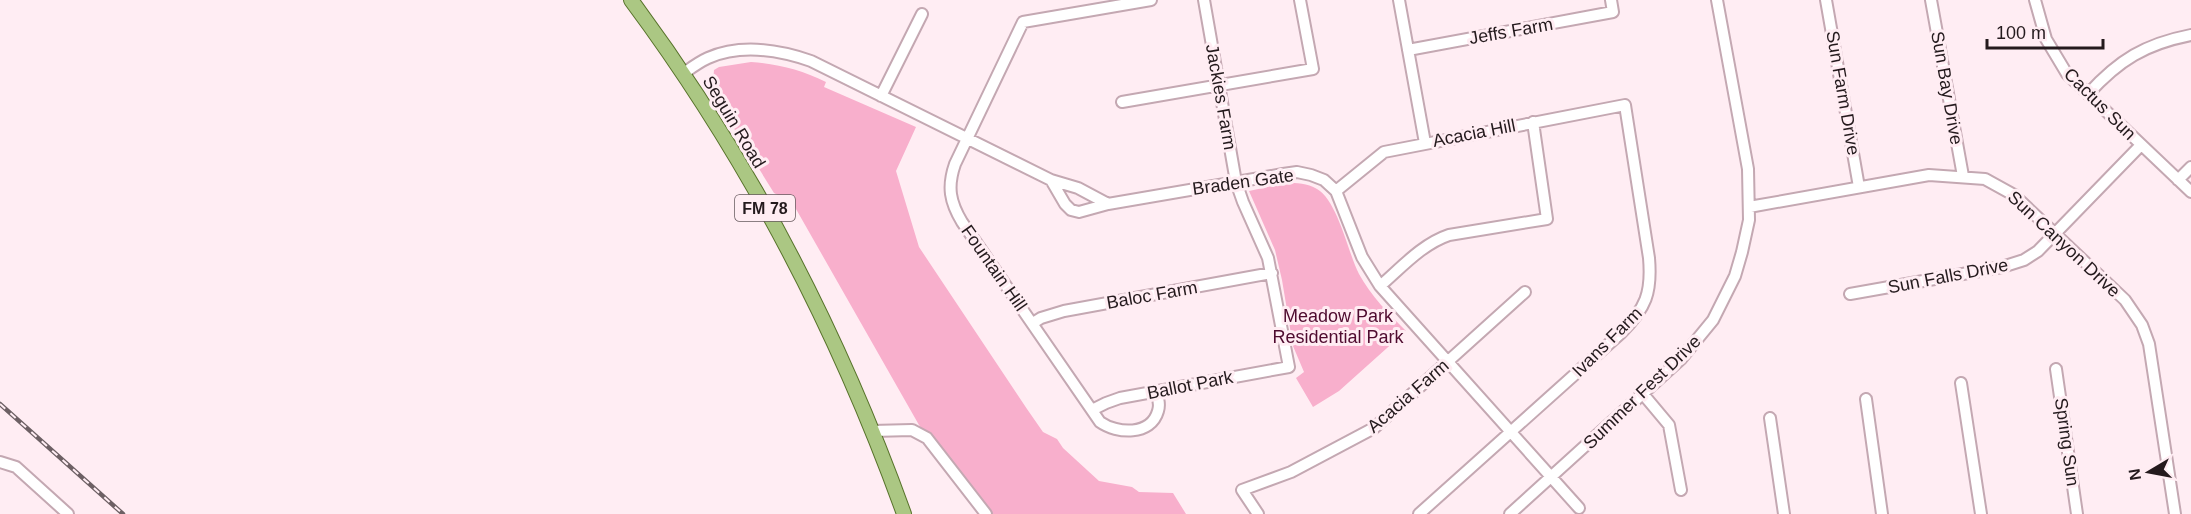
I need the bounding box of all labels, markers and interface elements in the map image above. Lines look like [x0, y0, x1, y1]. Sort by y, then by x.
scale bar [1987, 12, 2102, 50]
street label: Jeffs Farm [1468, 14, 1554, 48]
text: 100 m [1996, 23, 2046, 43]
street label: Sun Farm Drive [1822, 29, 1864, 157]
street label: Sun Bay Drive [1927, 30, 1967, 146]
street label: Jackies Farm [1202, 43, 1240, 151]
street label: Cactus Sun [2060, 64, 2140, 144]
street label: Seguin Road [699, 72, 769, 172]
street label: Acacia Hill [1431, 115, 1517, 151]
street label: Braden Gate [1191, 165, 1295, 199]
street label: Sun Canyon Drive [2004, 187, 2124, 301]
road number: FM 78 [735, 195, 795, 221]
street label: Fountain Hill [957, 221, 1031, 315]
street label: Sun Falls Drive [1886, 255, 2010, 297]
street label: Baloc Farm [1105, 277, 1199, 313]
street label: Ivans Farm [1568, 303, 1646, 381]
park label: Meadow Park Residential Park [1272, 306, 1405, 347]
street label: Summer Fest Drive [1579, 331, 1705, 453]
street label: Acacia Farm [1363, 355, 1453, 437]
street label: Ballot Park [1145, 367, 1236, 403]
street label: Spring Sun [2051, 397, 2083, 487]
north arrow [2119, 442, 2179, 502]
text: N [2125, 467, 2144, 482]

